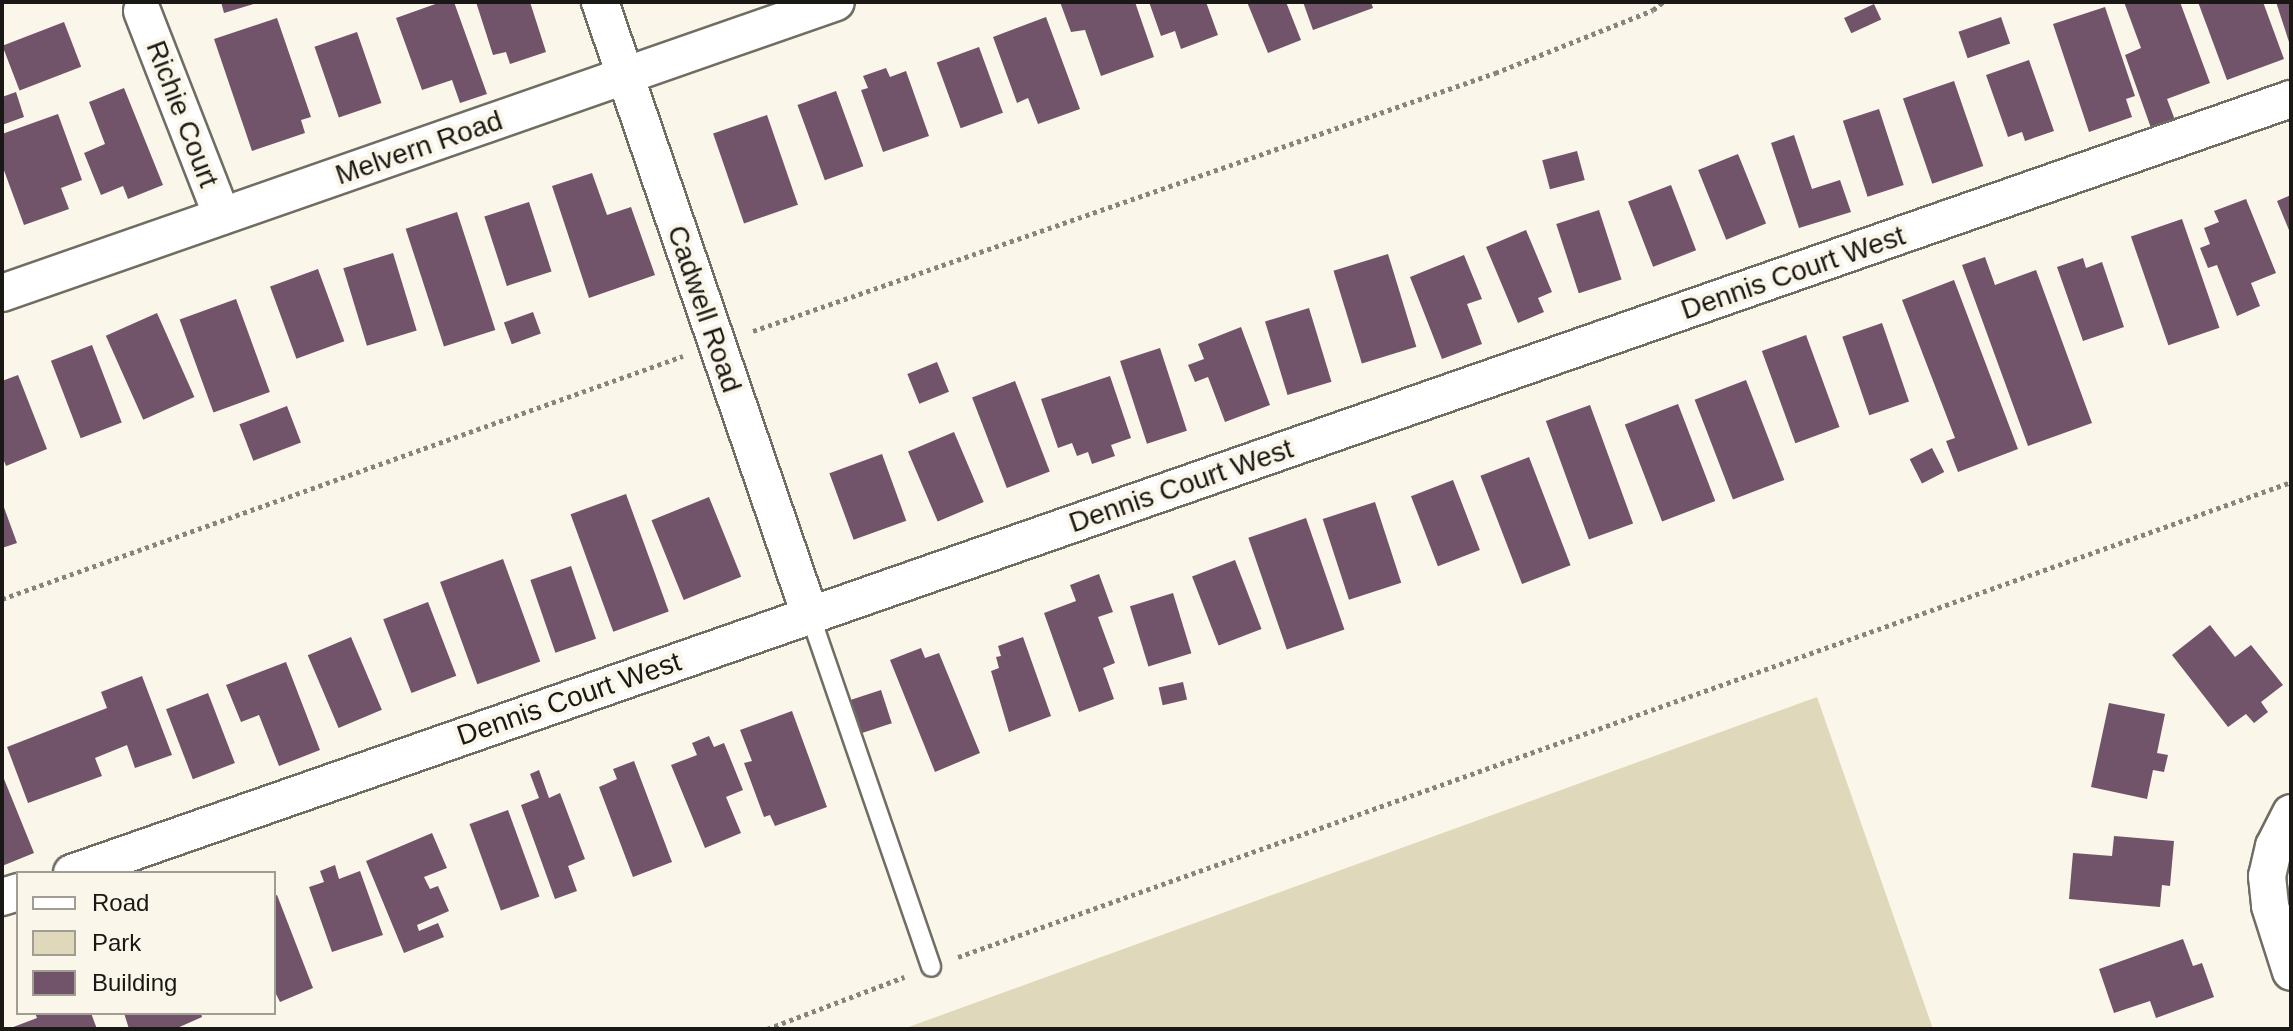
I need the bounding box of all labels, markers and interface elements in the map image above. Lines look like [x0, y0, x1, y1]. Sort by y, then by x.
street label: Richie Court [139, 36, 225, 192]
street label: Melvern Road [331, 104, 507, 192]
street label: Dennis Court West [1677, 219, 1909, 327]
street label: Cadwell Road [660, 221, 748, 397]
street label: Dennis Court West [1065, 432, 1297, 540]
street label: Dennis Court West [453, 645, 685, 753]
legend [16, 871, 276, 1015]
text: Road [92, 889, 149, 916]
text: Park [92, 929, 141, 956]
text: Building [92, 969, 177, 996]

